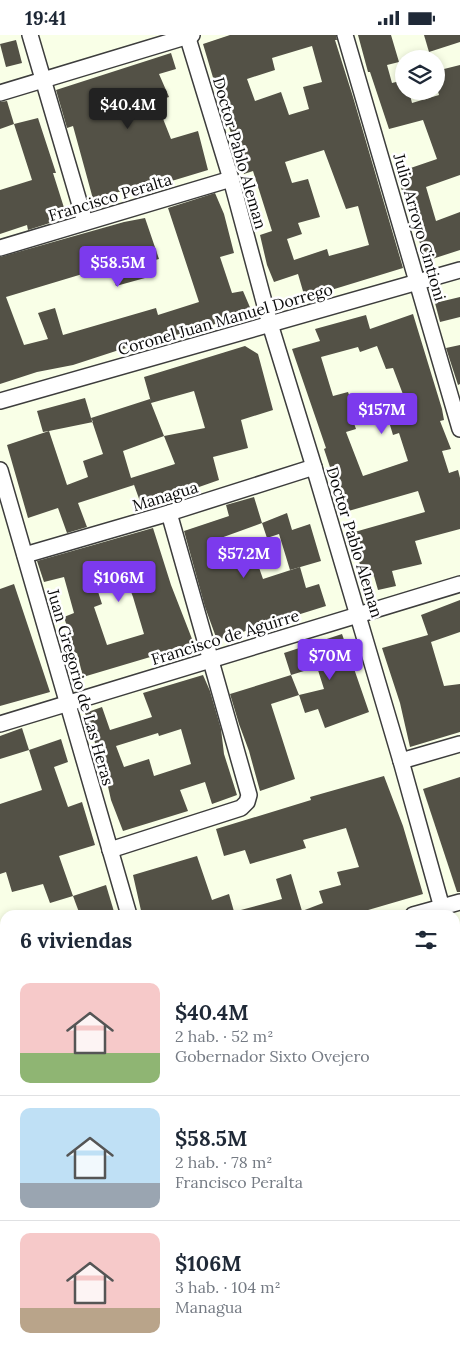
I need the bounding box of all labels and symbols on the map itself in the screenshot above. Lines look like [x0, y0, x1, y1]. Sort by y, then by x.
street label: Doctor Pablo Aleman [209, 75, 271, 231]
pin: $40.4M [87, 87, 169, 130]
street label: Julio Arroyo Cintioni [389, 150, 451, 303]
street label: Francisco Peralta [46, 169, 174, 225]
pin: $58.5M [77, 245, 159, 288]
street label: Coronel Juan Manuel Dorrego [115, 279, 335, 359]
pin: $157M [347, 393, 417, 435]
street label: Doctor Pablo Aleman [323, 464, 388, 620]
street label: Managua [130, 477, 200, 515]
pin: $57.2M [203, 537, 285, 579]
pin: $106M [84, 561, 154, 603]
street label: Juan Gregorio de Las Heras [43, 585, 119, 788]
street label: Francisco de Aguirre [149, 605, 302, 669]
pin: $70M [300, 639, 360, 681]

